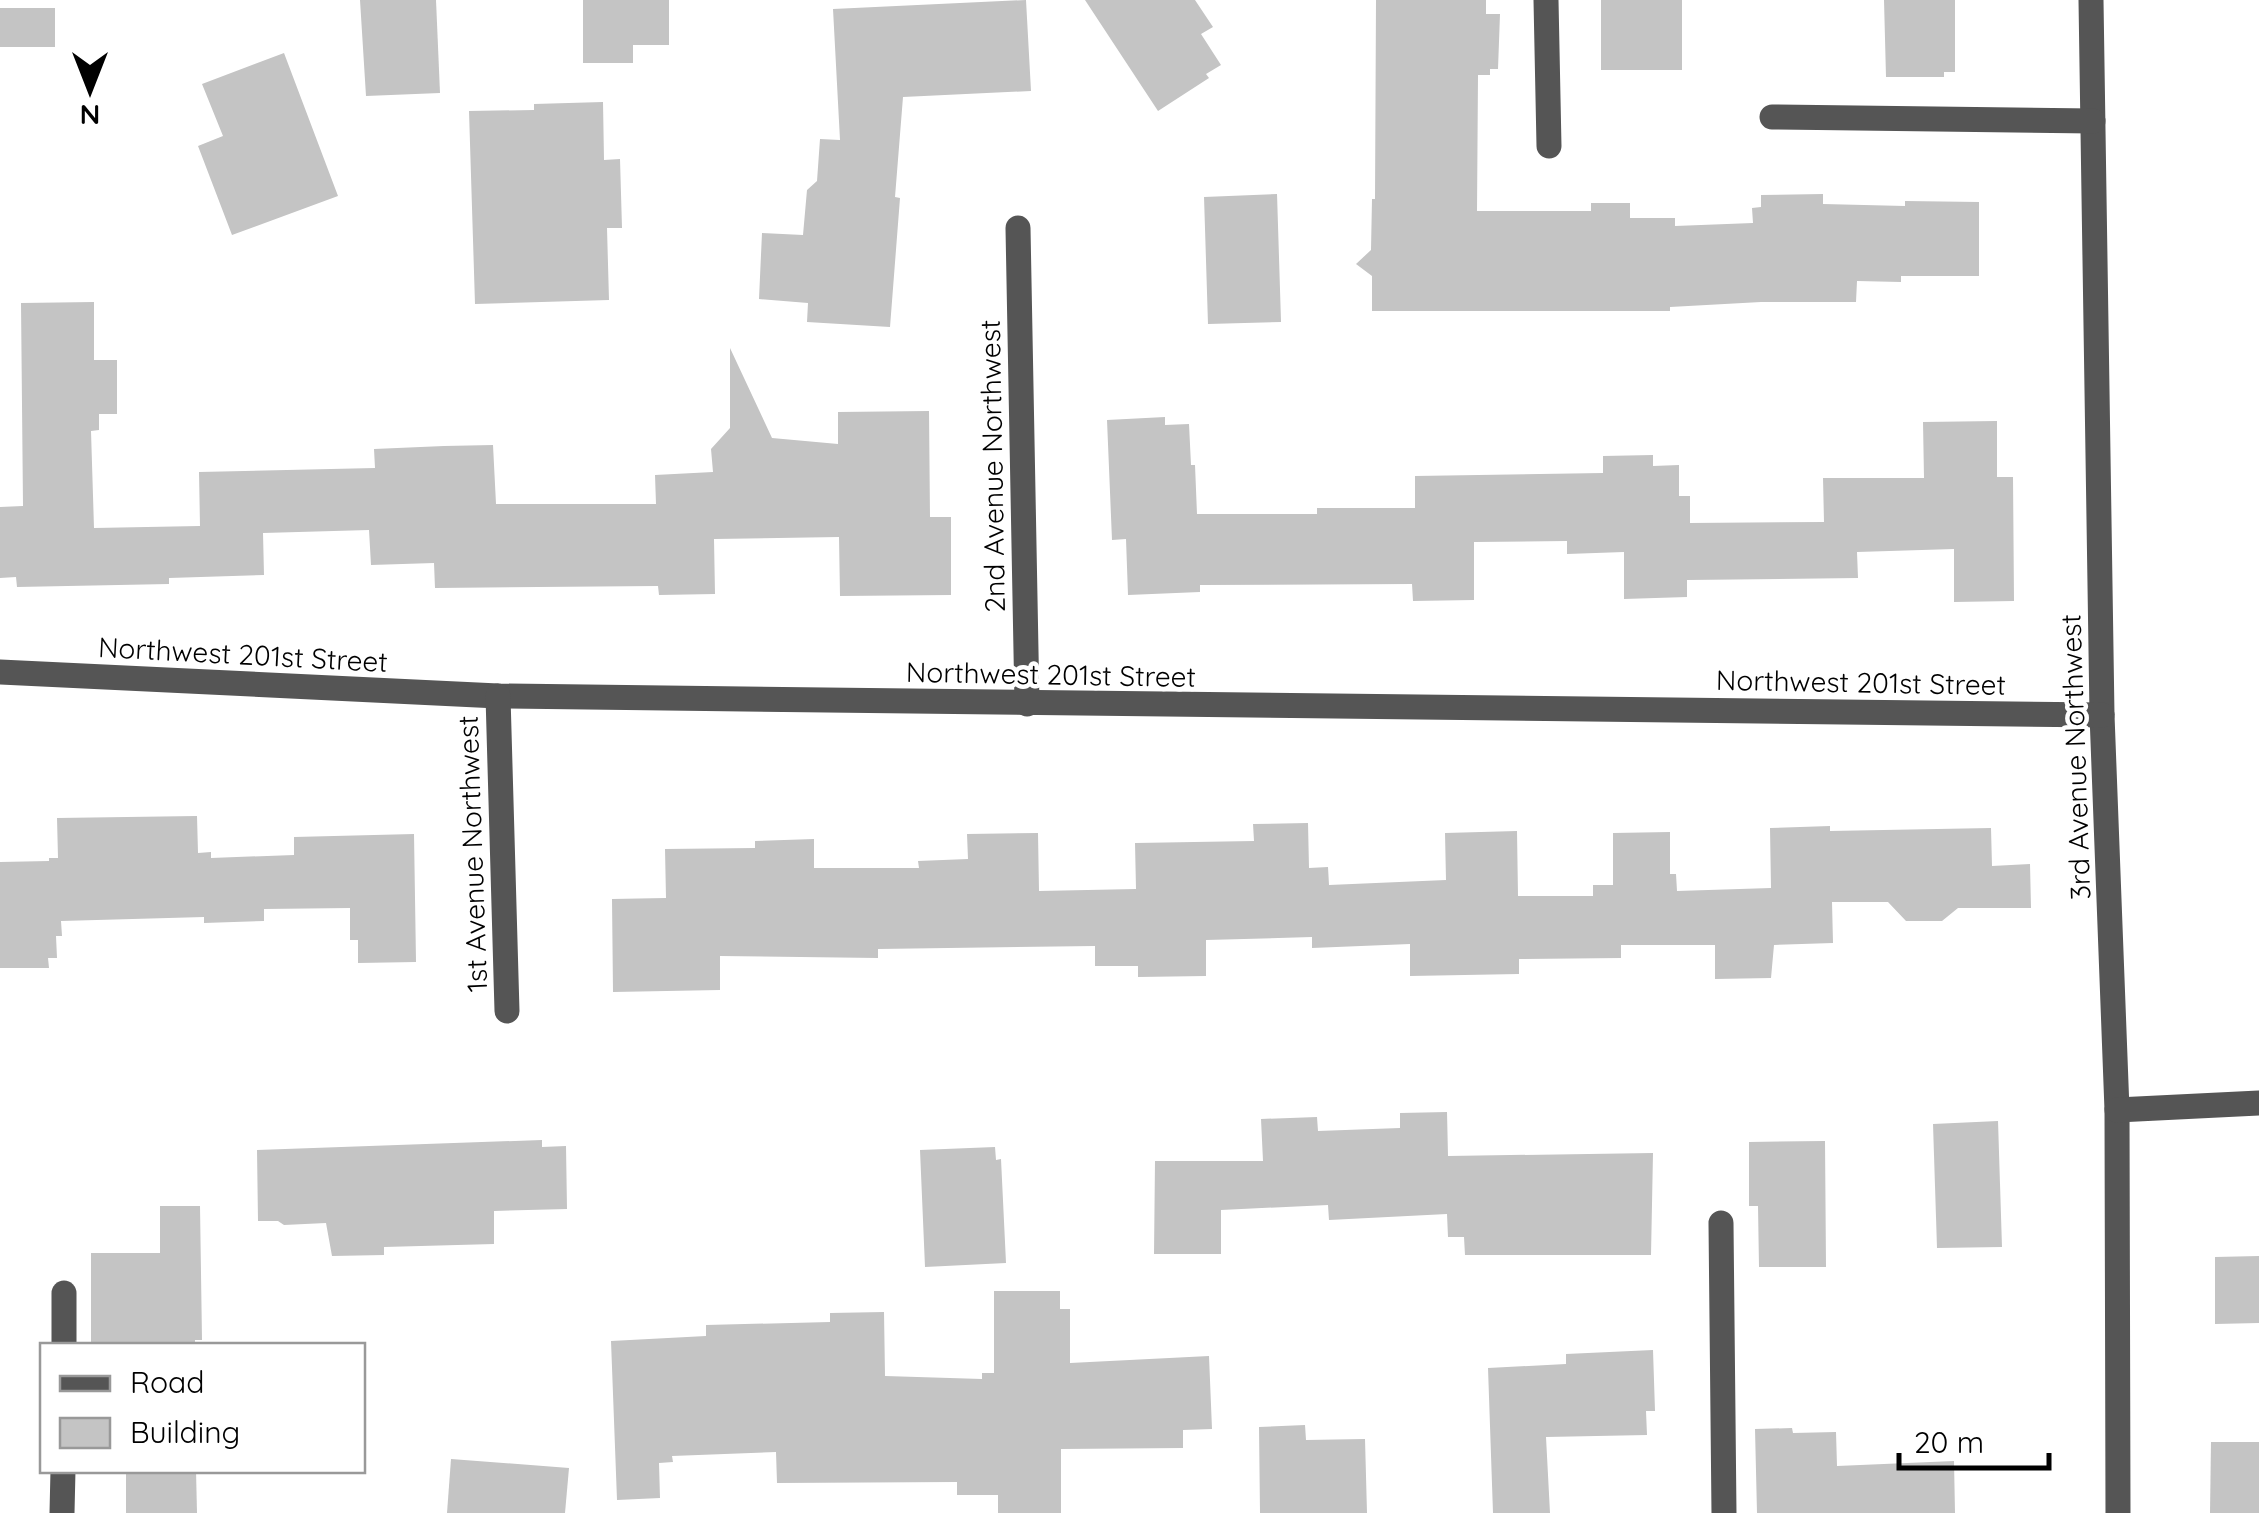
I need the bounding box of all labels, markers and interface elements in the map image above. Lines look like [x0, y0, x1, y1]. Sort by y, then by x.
north arrow [40, 40, 140, 140]
text: N [80, 98, 100, 133]
street label: 2nd Avenue Northwest [972, 319, 1012, 613]
street label: 3rd Avenue Northwest [2053, 614, 2097, 900]
street label: Northwest 201st Street [97, 629, 389, 679]
street label: Northwest 201st Street [906, 654, 1196, 694]
street label: Northwest 201st Street [1716, 662, 2006, 702]
street label: 1st Avenue Northwest [450, 715, 494, 993]
legend [40, 1343, 365, 1473]
text: Road [130, 1363, 204, 1401]
scale bar [1899, 1408, 2049, 1470]
text: Building [130, 1413, 240, 1451]
text: 20 m [1914, 1423, 1984, 1461]

